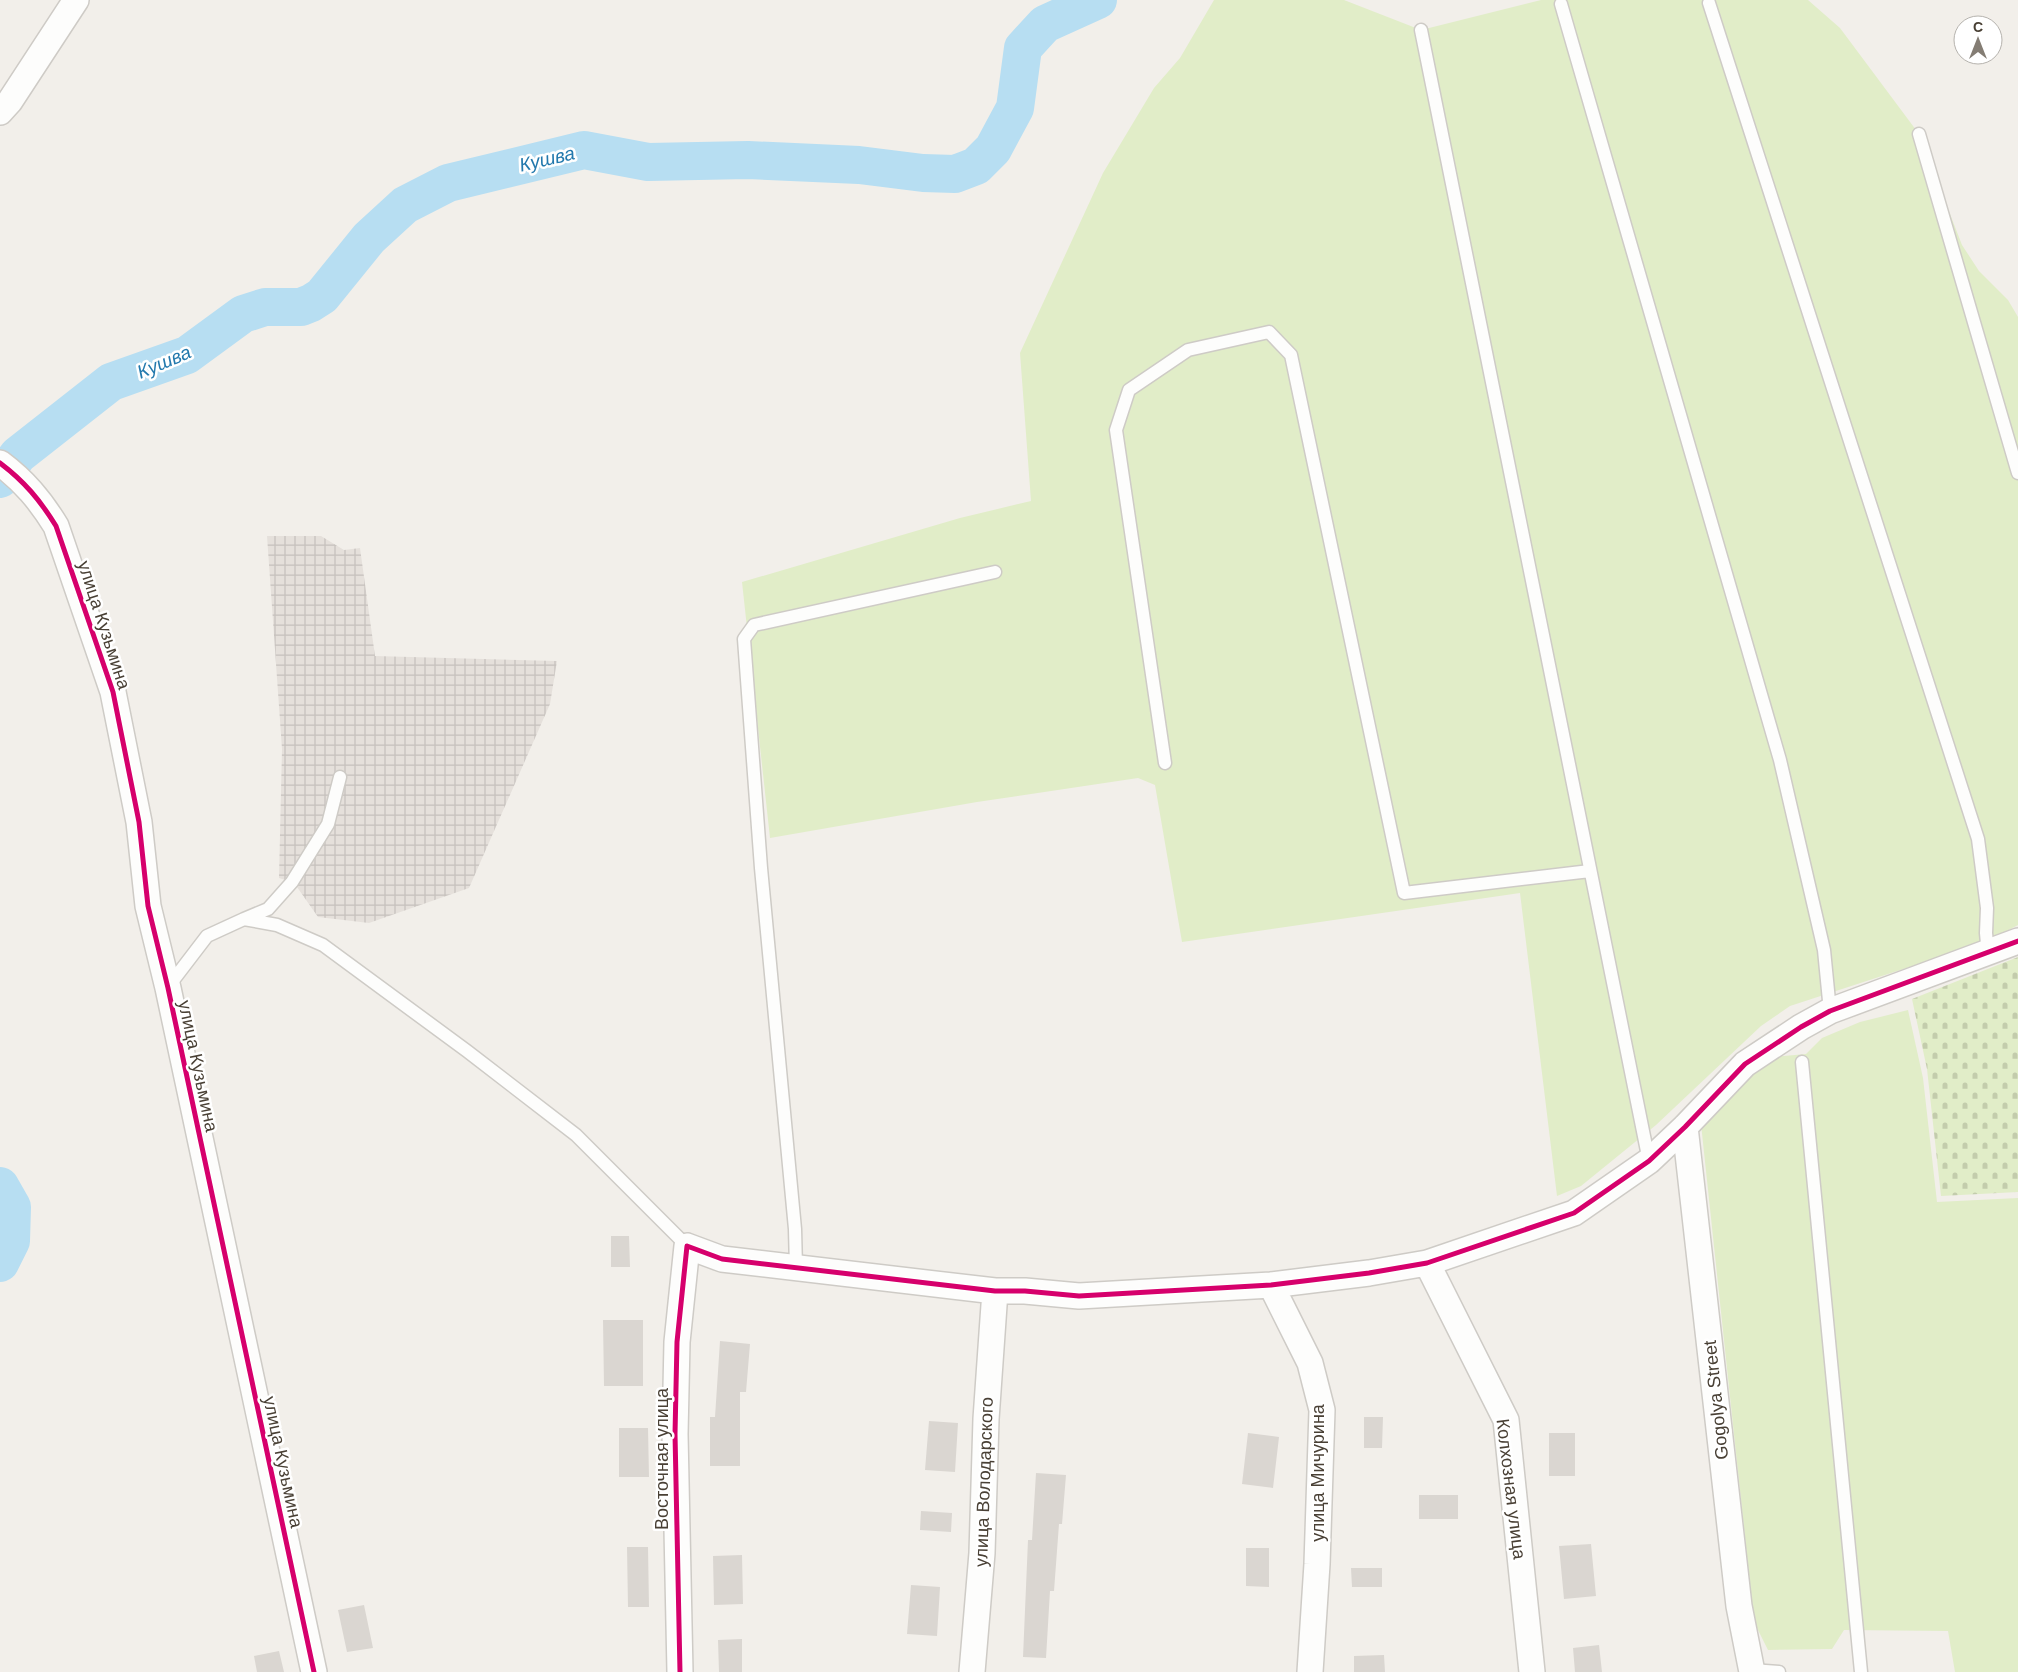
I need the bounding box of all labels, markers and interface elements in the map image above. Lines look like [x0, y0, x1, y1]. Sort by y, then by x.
north arrow [1953, 15, 2003, 65]
text: С [1973, 19, 1983, 35]
water label: Кушва [517, 142, 577, 176]
water label: Кушва [134, 341, 194, 383]
street label: улица Кузьмина [74, 558, 135, 693]
street label: улица Кузьмина [174, 998, 222, 1135]
street label: Gogolya Street [1700, 1339, 1732, 1461]
street label: Восточная улица [652, 1387, 672, 1530]
street label: улица Кузьмина [259, 1394, 307, 1531]
street label: улица Володарского [971, 1397, 997, 1567]
street label: улица Мичурина [1308, 1403, 1328, 1542]
street label: Колхозная улица [1492, 1417, 1530, 1561]

